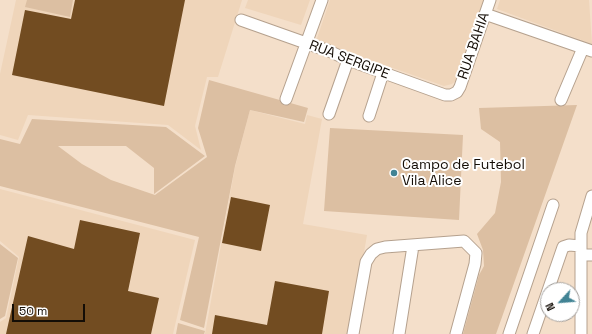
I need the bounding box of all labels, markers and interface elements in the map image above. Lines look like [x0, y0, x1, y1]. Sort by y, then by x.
street label: RUA BAHIA [455, 10, 493, 82]
street label: RUA SERGIPE [306, 37, 392, 83]
place label: Campo de Futebol Vila Alice [402, 157, 525, 190]
marker: Campo de Futebol Vila Alice [389, 168, 399, 178]
north arrow [540, 282, 580, 322]
scale bar [14, 296, 87, 322]
text: N [542, 300, 558, 313]
text: 50 m [19, 303, 47, 319]

